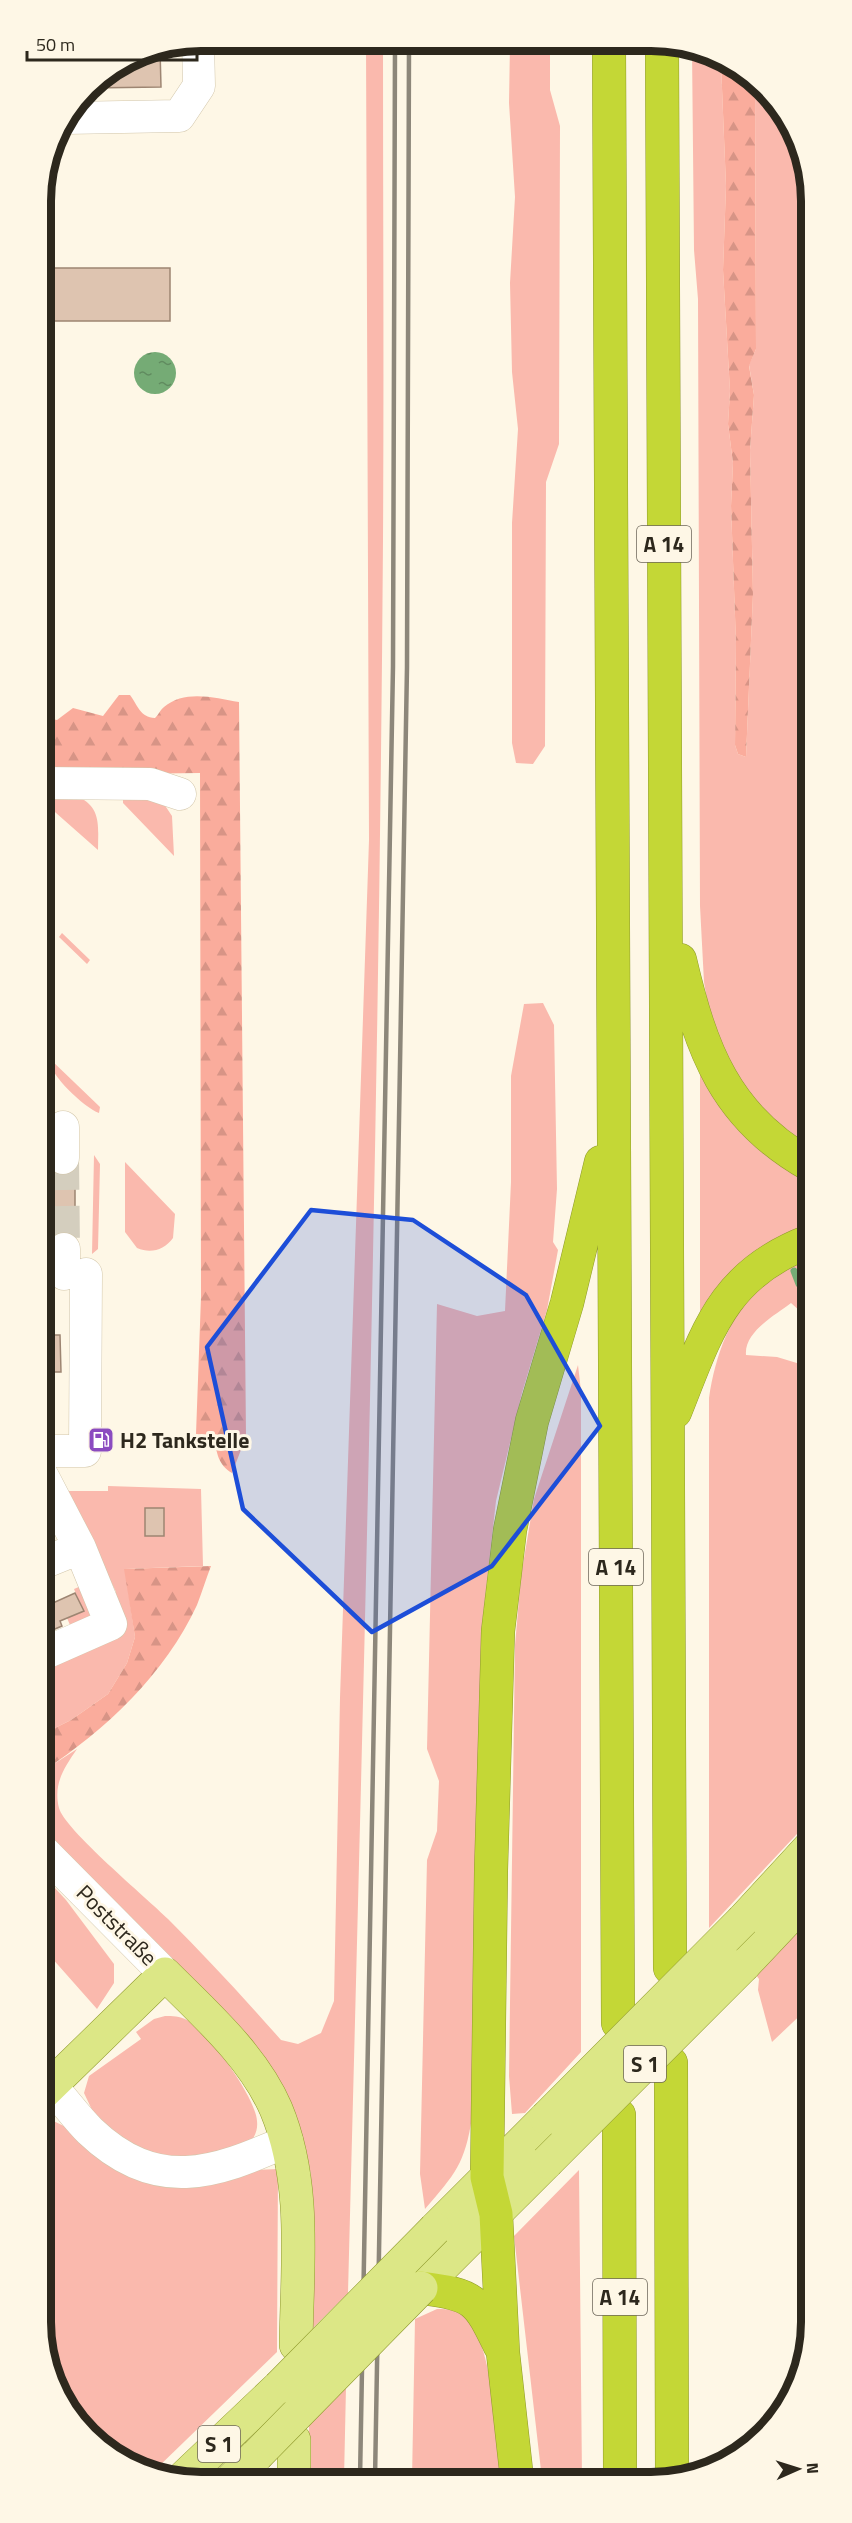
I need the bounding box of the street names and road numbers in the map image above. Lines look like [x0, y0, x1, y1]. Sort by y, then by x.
road number: A 14 [637, 526, 691, 562]
road number: A 14 [589, 1549, 643, 1585]
street label: Poststraße [69, 1877, 165, 1973]
road number: S 1 [624, 2046, 666, 2082]
road number: A 14 [593, 2279, 647, 2315]
road number: S 1 [198, 2426, 240, 2462]

